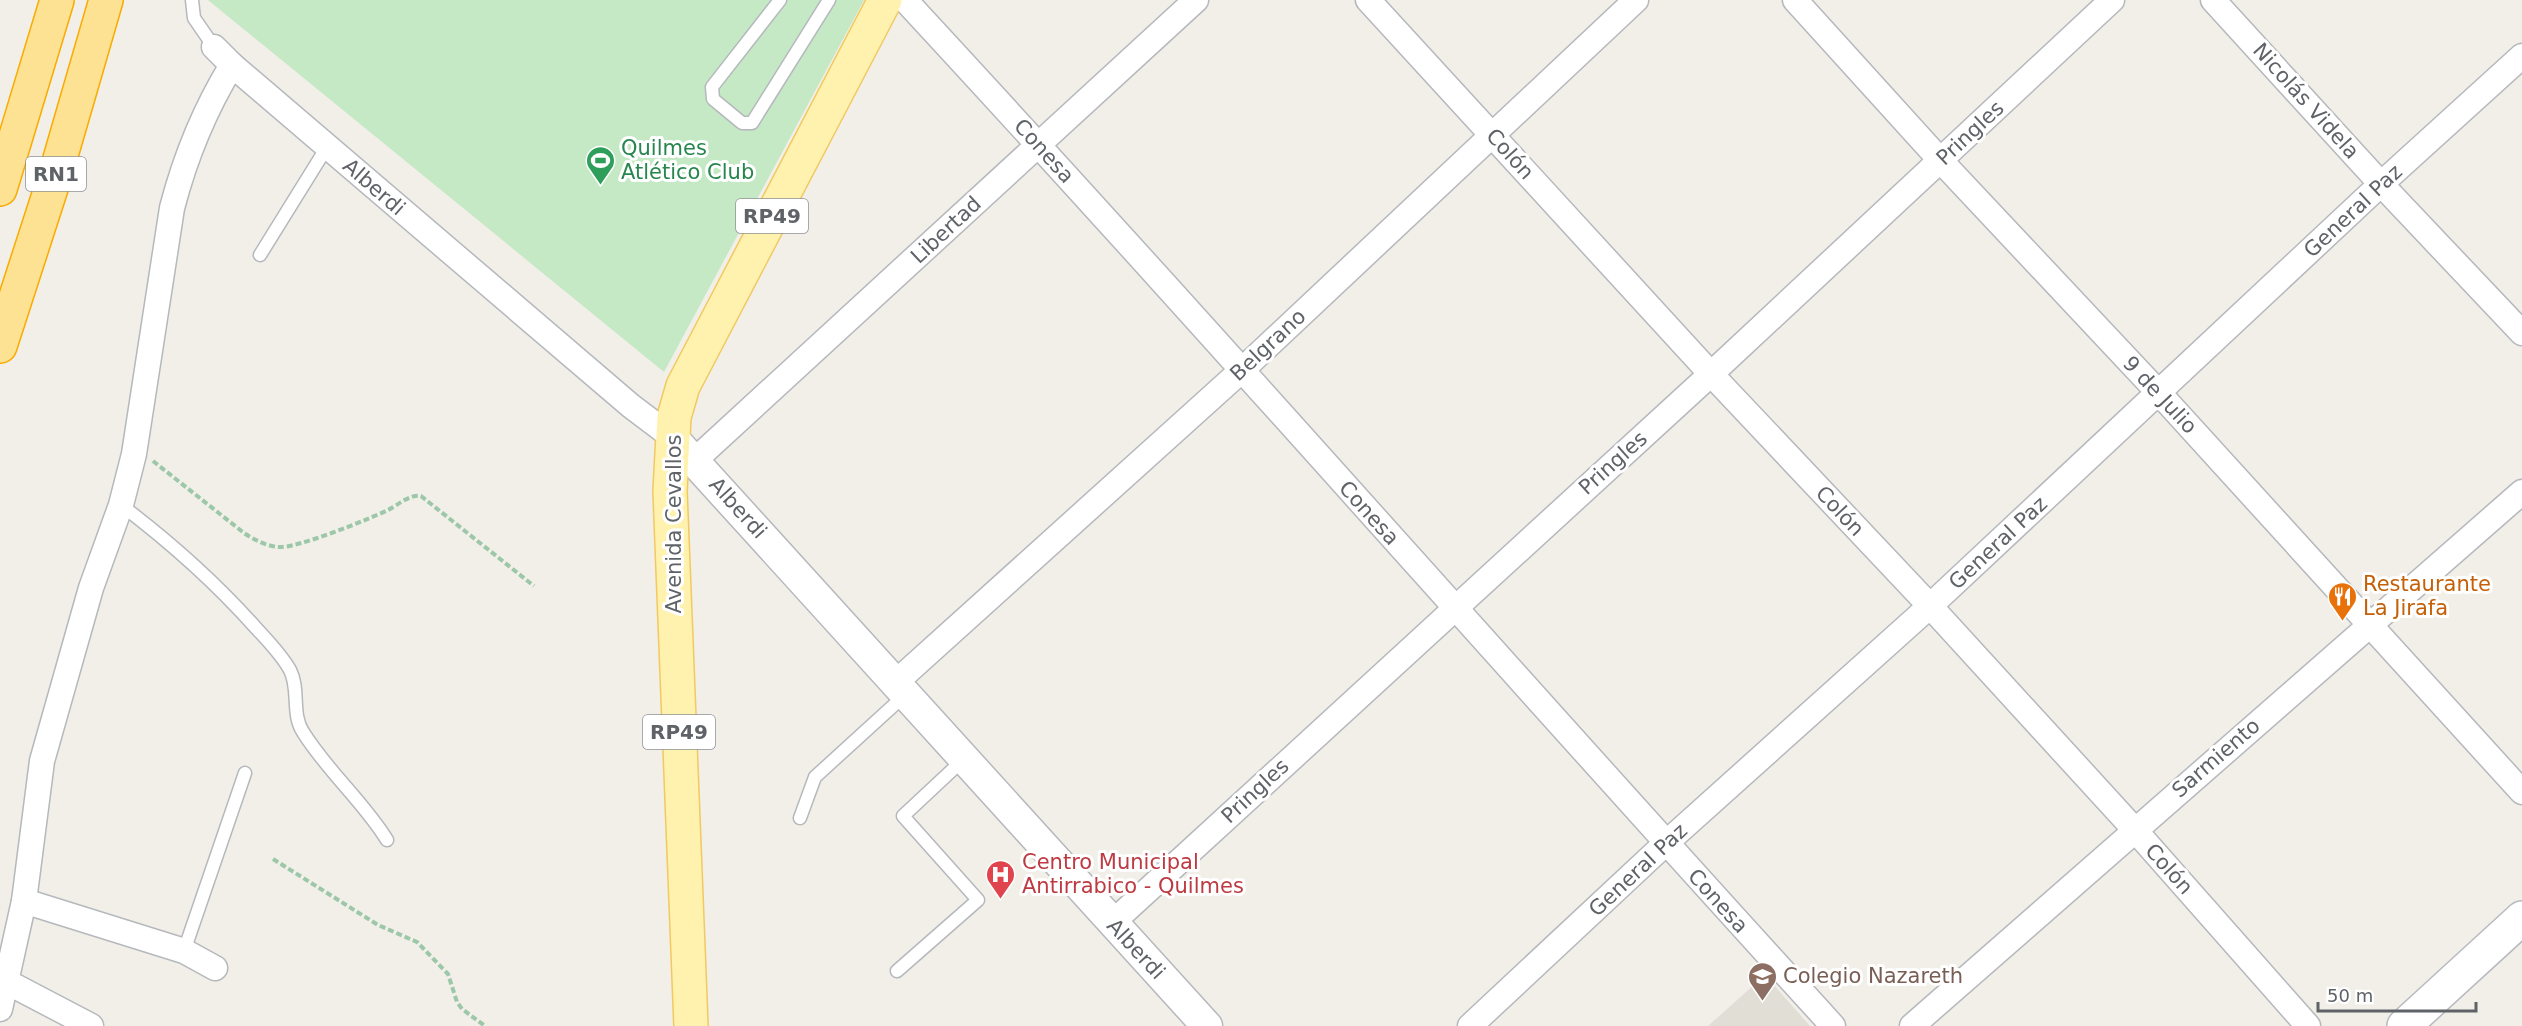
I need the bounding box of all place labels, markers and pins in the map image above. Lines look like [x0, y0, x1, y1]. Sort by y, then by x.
place label: Quilmes Atlético Club [621, 136, 754, 184]
sports icon: Quilmes Atlético Club [584, 144, 616, 186]
place label: Restaurante La Jirafa [2363, 572, 2491, 620]
restaurant icon: Restaurante La Jirafa [2326, 580, 2358, 622]
place label: Centro Municipal Antirrabico - Quilmes [1022, 850, 1244, 898]
hospital icon: Centro Municipal Antirrabico - Quilmes [985, 858, 1017, 900]
school or university icon: Colegio Nazareth [1746, 960, 1778, 1002]
place label: Colegio Nazareth [1783, 964, 1963, 988]

